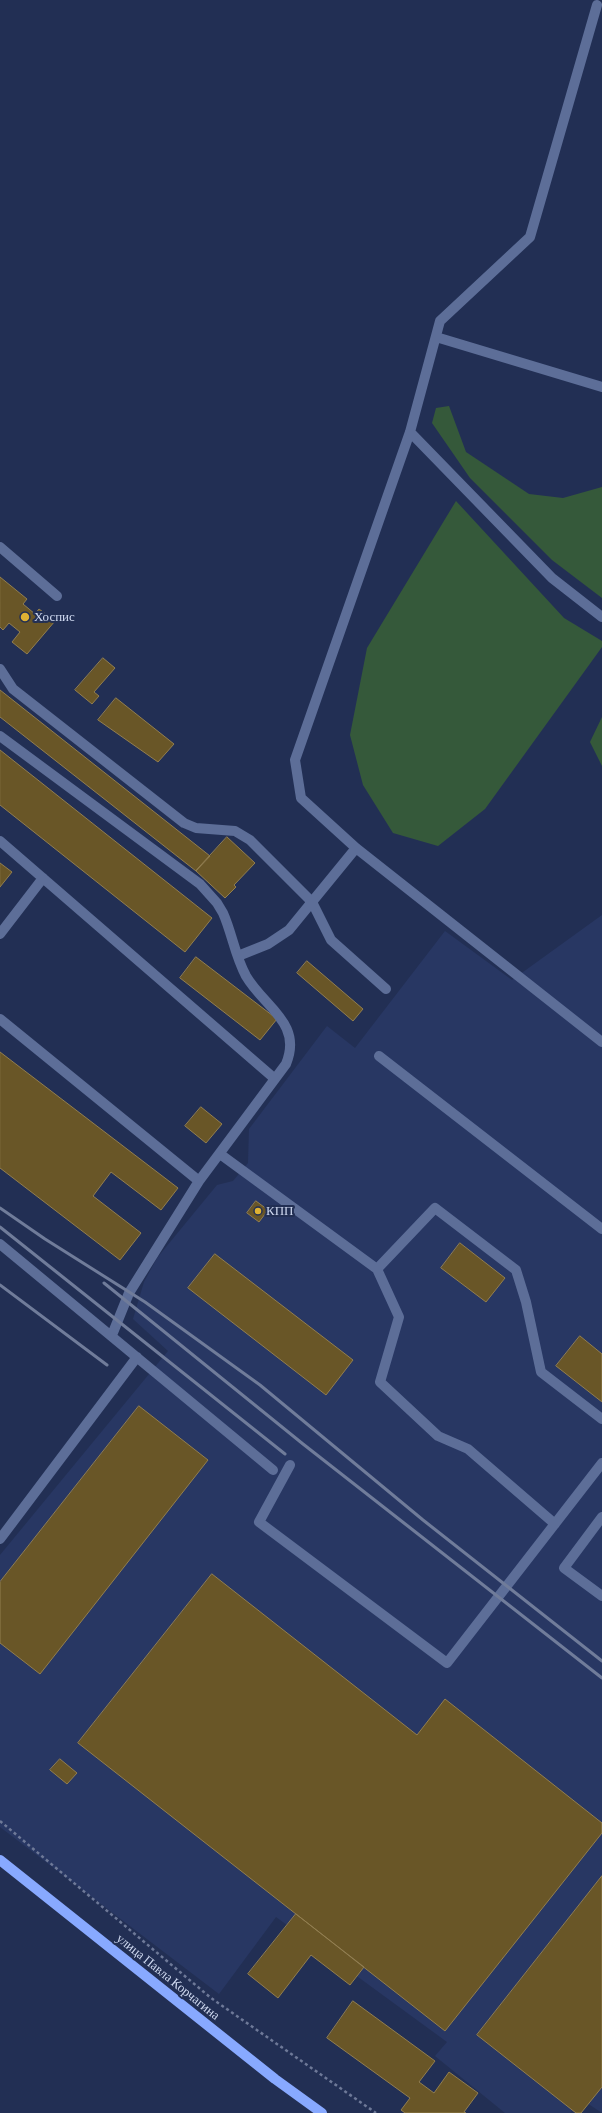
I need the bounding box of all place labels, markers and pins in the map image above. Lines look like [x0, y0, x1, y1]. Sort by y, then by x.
place label: Хоспис [34, 609, 75, 625]
marker: Хоспис [19, 611, 31, 623]
place label: КПП [266, 1203, 293, 1219]
marker: КПП [253, 1206, 263, 1216]

